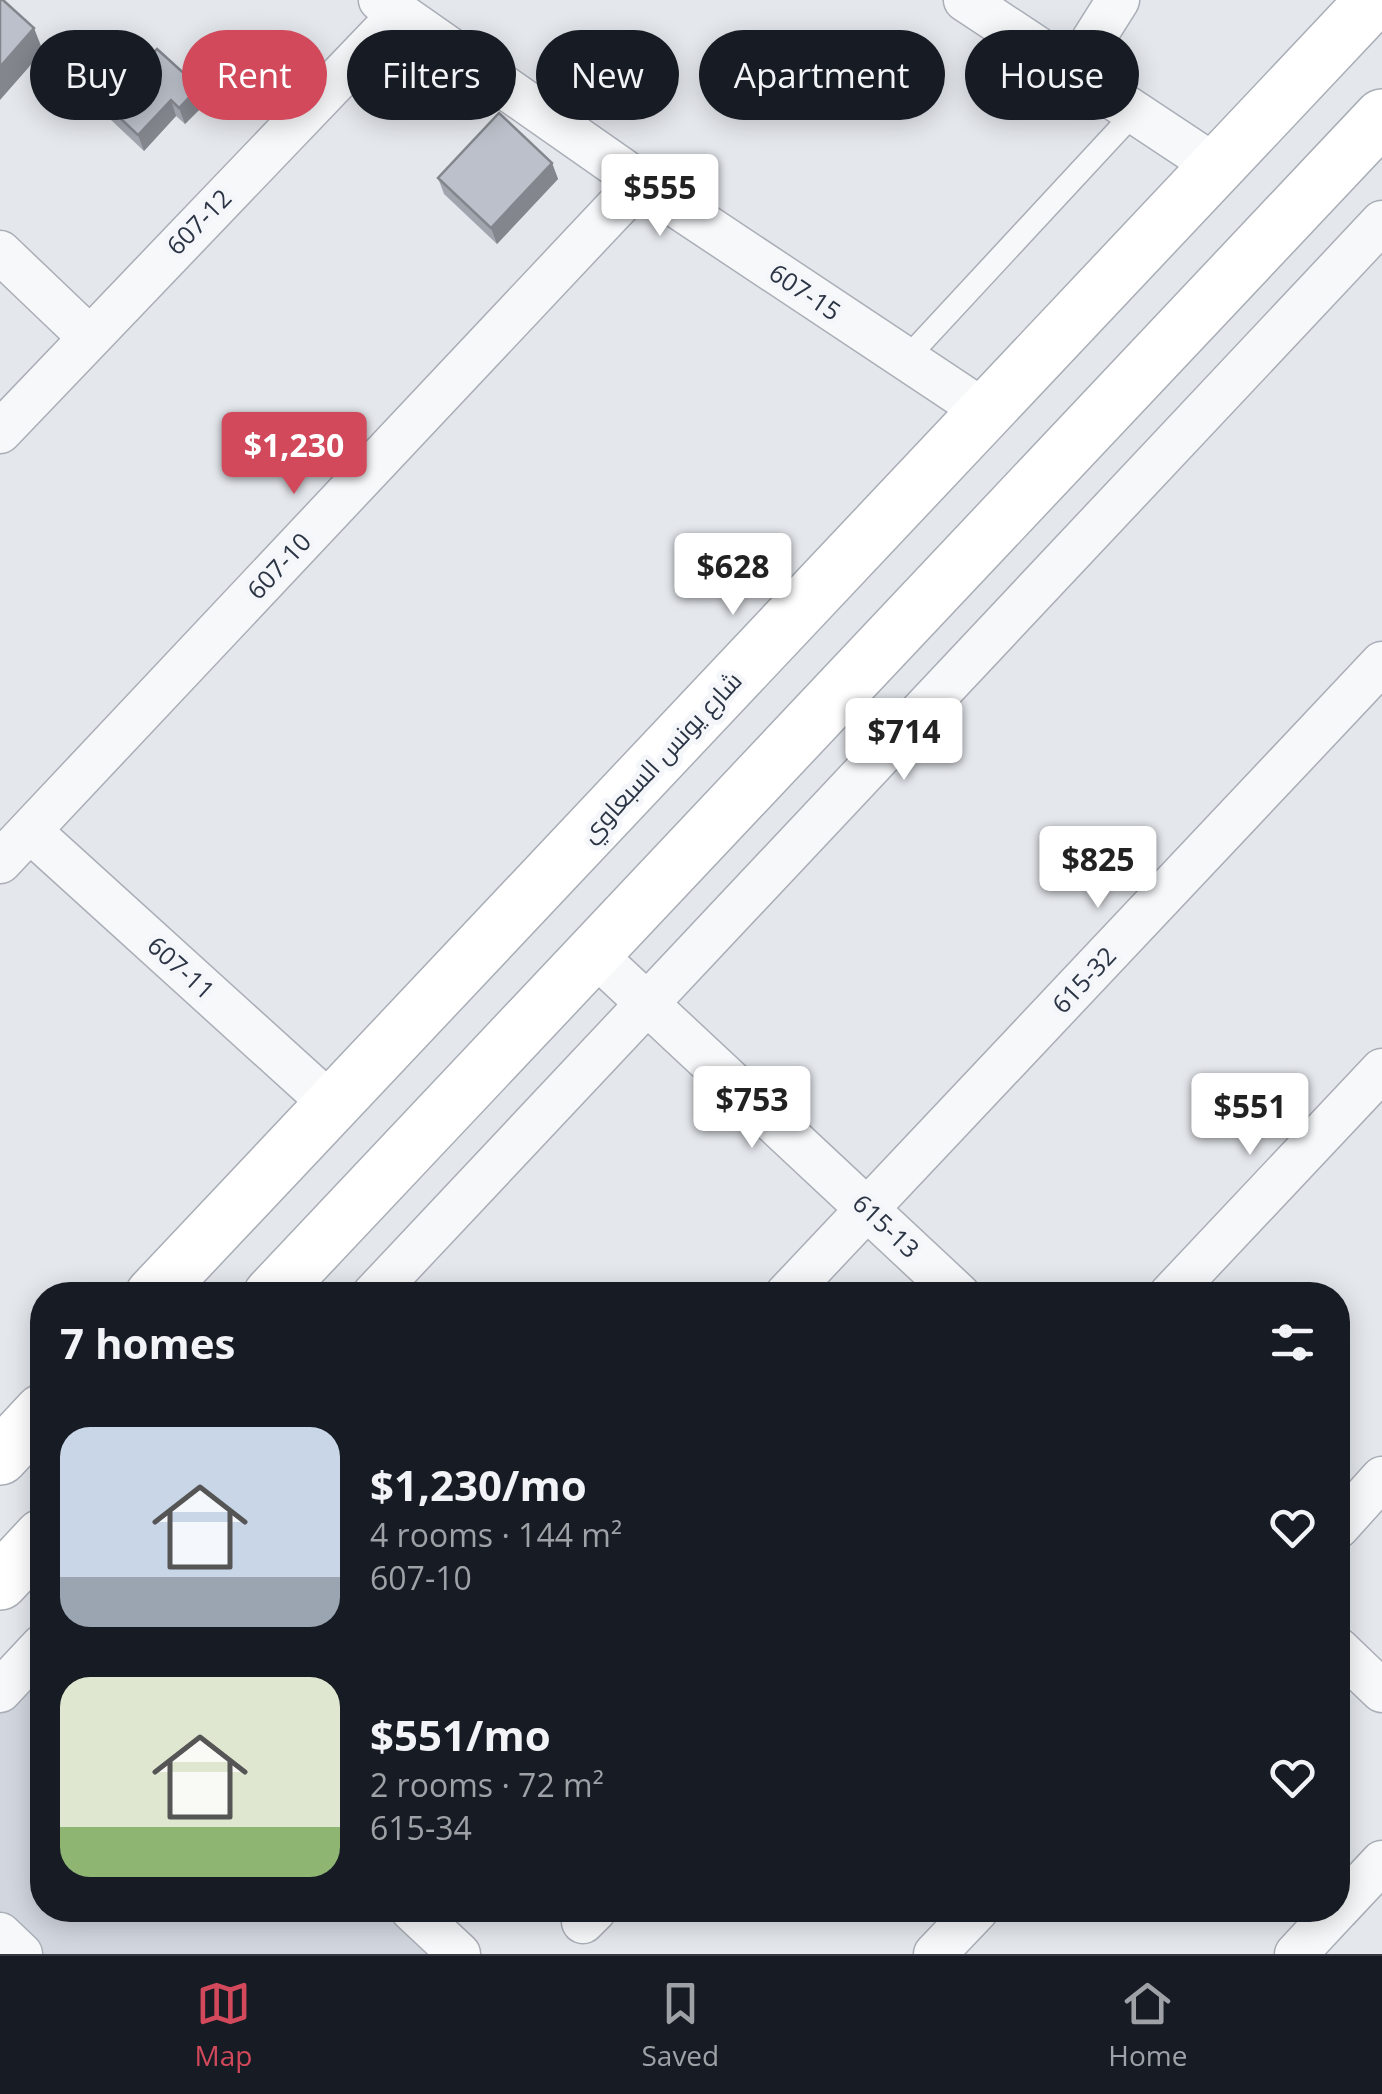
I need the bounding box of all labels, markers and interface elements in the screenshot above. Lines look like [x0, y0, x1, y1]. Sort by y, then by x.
chip: Buy [30, 30, 162, 120]
chip: Rent [182, 30, 327, 120]
chip: Filters [347, 30, 516, 120]
chip: New [536, 30, 679, 120]
chip: Apartment [699, 30, 945, 120]
chip: House [965, 30, 1139, 120]
pin: $555 [601, 154, 719, 239]
text: $555 [623, 165, 697, 208]
street label: 607-12 [158, 181, 238, 262]
street label: 607-15 [763, 255, 848, 328]
pin: $1,230 [213, 412, 375, 497]
text: $1,230 [244, 423, 344, 466]
street label: 607-10 [239, 525, 318, 606]
pin: $628 [674, 533, 792, 618]
text: $628 [696, 544, 770, 587]
street label: شارع يونس السبعاوي [572, 663, 751, 852]
pin: $714 [845, 698, 963, 783]
text: $714 [867, 709, 941, 752]
pin: $825 [1039, 826, 1157, 911]
text: $825 [1061, 837, 1135, 880]
street label: 607-11 [141, 928, 223, 1006]
street label: 615-32 [1044, 939, 1123, 1020]
pin: $753 [693, 1066, 811, 1151]
pin: $551 [1191, 1073, 1309, 1158]
text: $753 [715, 1077, 789, 1120]
text: $551 [1213, 1084, 1287, 1127]
street label: 615-13 [846, 1186, 927, 1265]
text: 7 homes [60, 1314, 235, 1371]
icon: filters [1265, 1315, 1320, 1370]
text: $1,230/mo [370, 1456, 587, 1513]
icon: home [140, 1467, 260, 1587]
icon: heart [1265, 1500, 1320, 1555]
text: 4 rooms · 144 m² [370, 1513, 622, 1556]
text: 607-10 [370, 1556, 472, 1599]
text: $551/mo [370, 1706, 551, 1763]
icon: home [140, 1717, 260, 1837]
icon: heart [1265, 1750, 1320, 1805]
text: 2 rooms · 72 m² [370, 1763, 604, 1806]
text: 615-34 [370, 1806, 472, 1849]
tab: Map [195, 1976, 252, 2074]
tab: Saved [641, 1976, 719, 2074]
tab: Home [1108, 1976, 1187, 2074]

